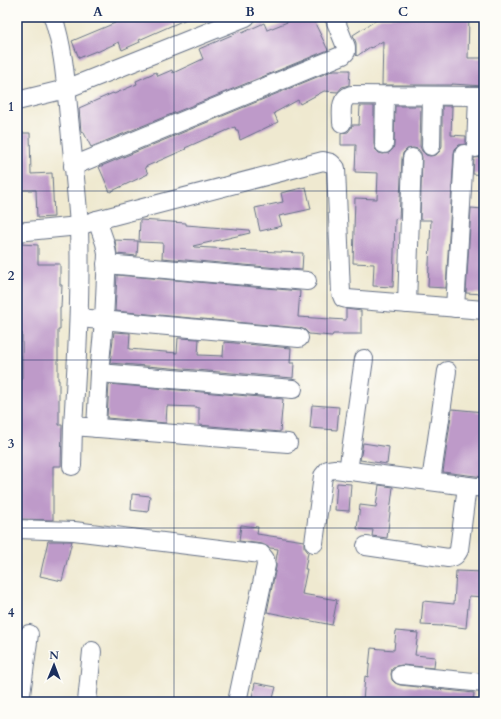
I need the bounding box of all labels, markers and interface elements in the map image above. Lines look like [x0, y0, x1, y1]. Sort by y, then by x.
text: A [93, 3, 103, 21]
text: B [245, 3, 255, 21]
text: C [398, 3, 408, 21]
text: 1 [8, 98, 14, 116]
text: 2 [8, 267, 15, 285]
text: 3 [8, 435, 15, 453]
text: 4 [8, 604, 15, 622]
north arrow [34, 645, 74, 685]
text: N [49, 648, 60, 663]

